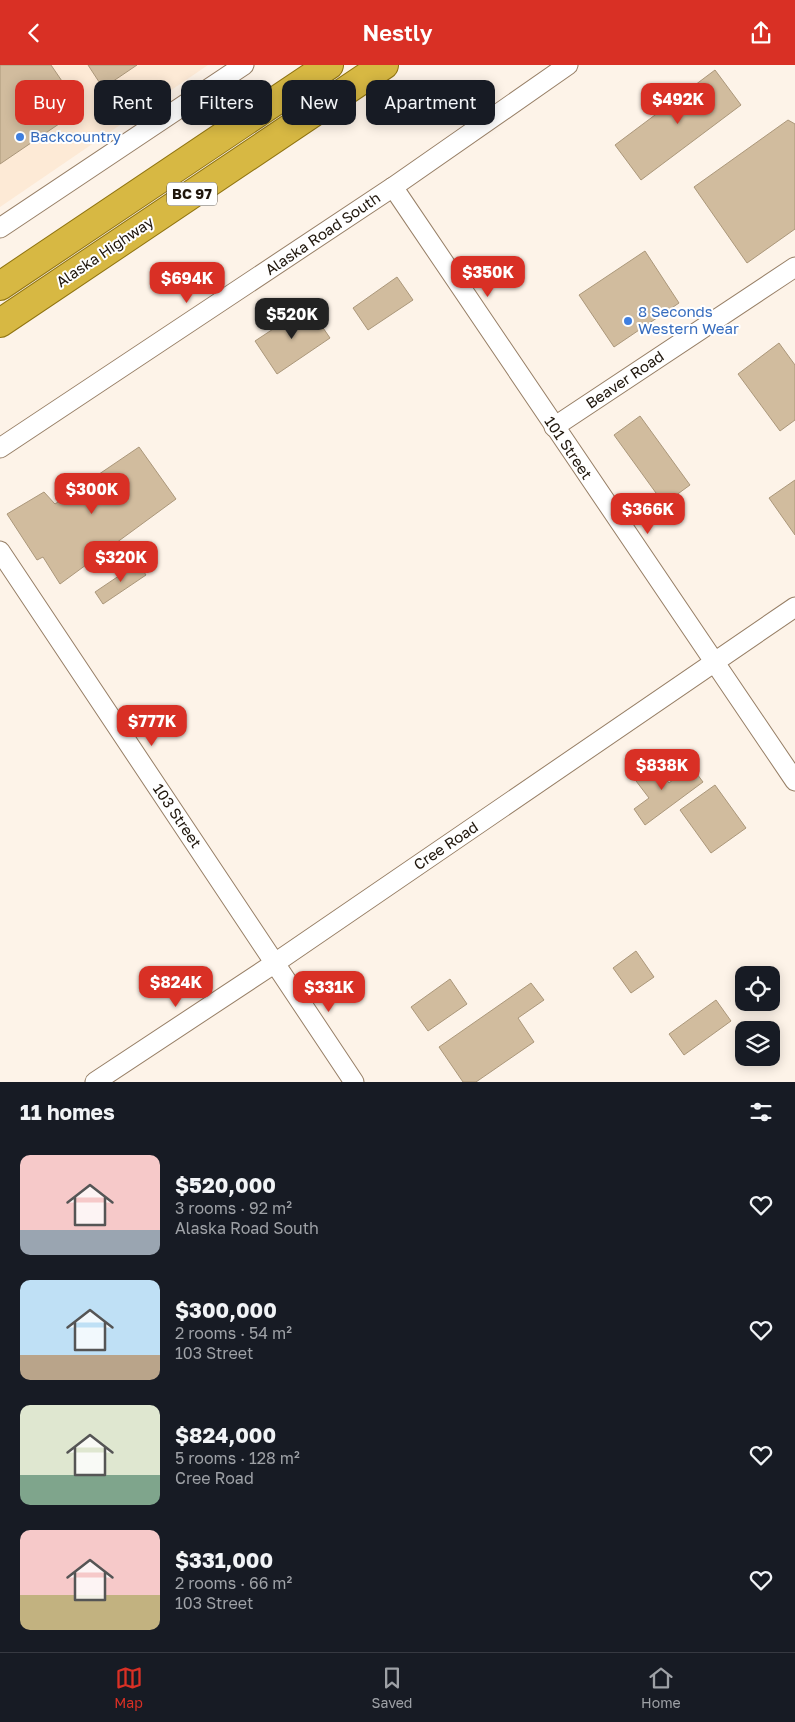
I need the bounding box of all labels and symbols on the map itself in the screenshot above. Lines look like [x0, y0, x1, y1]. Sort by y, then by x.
pin: $492K [643, 83, 713, 125]
place label: Backcountry [30, 127, 122, 145]
marker: Backcountry [14, 131, 26, 143]
road number: BC 97 [167, 183, 217, 205]
street label: Alaska Road South [261, 188, 383, 278]
street label: Alaska Highway [52, 212, 157, 290]
pin: $350K [453, 255, 523, 298]
pin: $694K [152, 261, 222, 304]
pin: $520K [257, 297, 327, 340]
place label: 8 Seconds Western Wear [638, 302, 739, 337]
marker: 8 Seconds Western Wear [622, 315, 634, 327]
street label: Beaver Road [582, 347, 667, 412]
street label: 101 Street [541, 413, 596, 482]
pin: $300K [57, 473, 127, 515]
pin: $366K [613, 493, 683, 535]
pin: $320K [86, 541, 156, 583]
pin: $777K [117, 705, 187, 747]
pin: $838K [627, 749, 697, 791]
street label: 103 Street [150, 780, 206, 851]
street label: Cree Road [410, 817, 481, 873]
pin: $824K [141, 965, 211, 1008]
pin: $331K [294, 971, 364, 1013]

